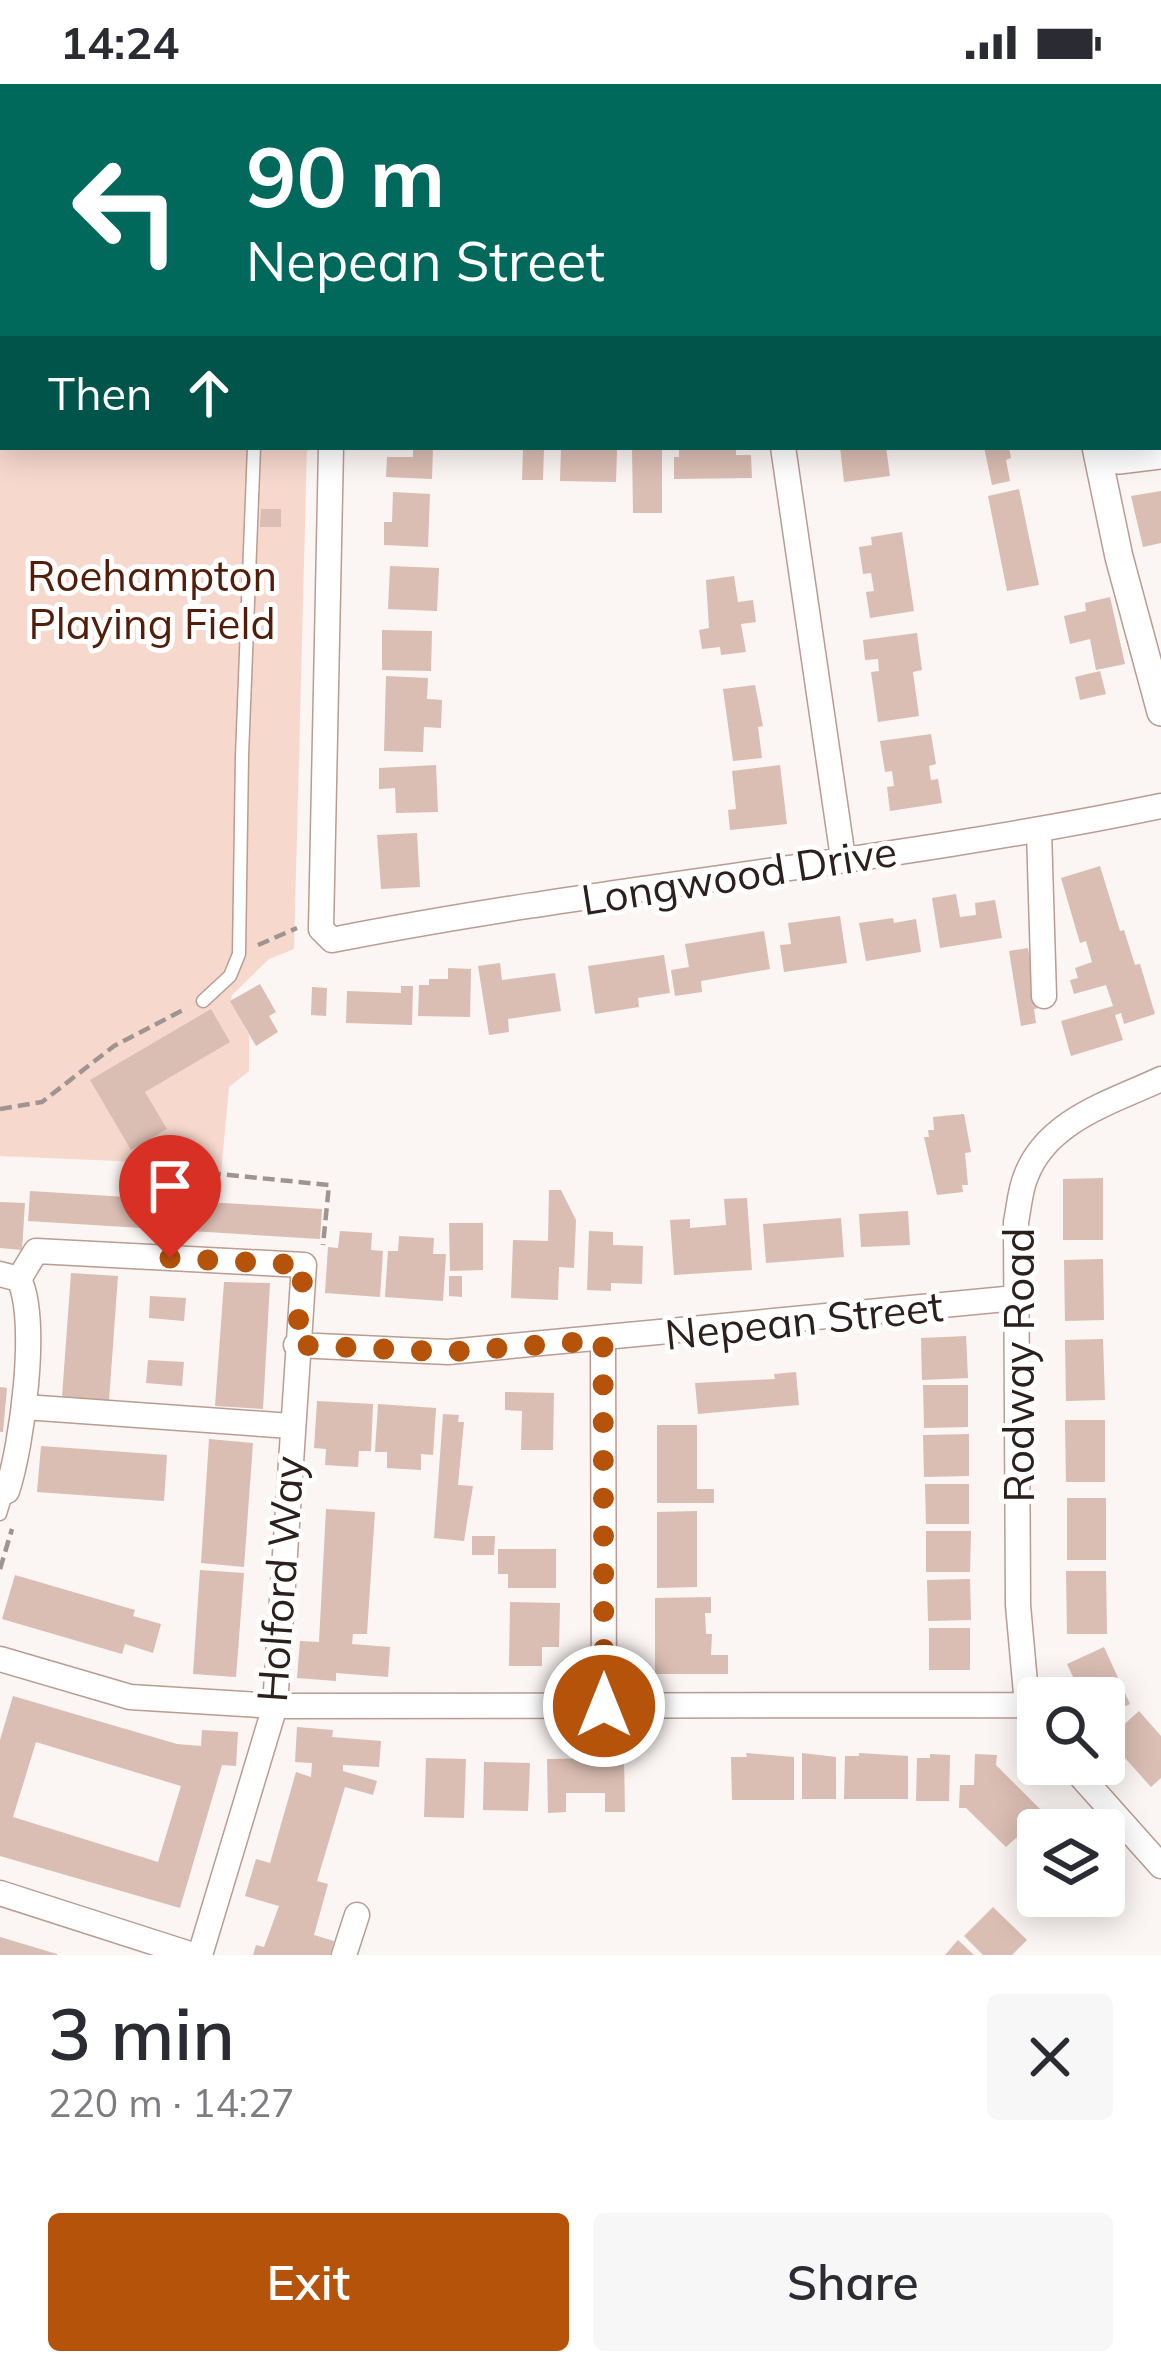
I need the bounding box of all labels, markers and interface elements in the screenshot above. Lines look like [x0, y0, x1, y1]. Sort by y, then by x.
text: 14:24 [60, 14, 179, 70]
text: 90 m [246, 123, 445, 228]
icon: left [48, 132, 204, 288]
text: Nepean Street [246, 227, 605, 295]
icon: ahead [176, 360, 242, 426]
text: Then [48, 365, 152, 421]
park label: Roehampton Playing Field [27, 549, 277, 650]
street label: Longwood Drive [578, 824, 900, 926]
pin [119, 1135, 221, 1258]
icon: arrive [137, 1153, 203, 1219]
street label: Rodway Road [992, 1227, 1045, 1503]
street label: Nepean Street [662, 1279, 946, 1361]
street label: Holford Way [245, 1454, 315, 1704]
position arrow [541, 1643, 667, 1769]
map controls [1017, 1677, 1125, 1917]
button: search [1017, 1677, 1125, 1785]
button: layers [1017, 1809, 1125, 1917]
text: 3 min [48, 1988, 235, 2078]
button: close [987, 1994, 1113, 2120]
text: 220 m · 14:27 [48, 2078, 294, 2127]
button: Exit [48, 2213, 569, 2351]
button: Share [593, 2213, 1113, 2351]

